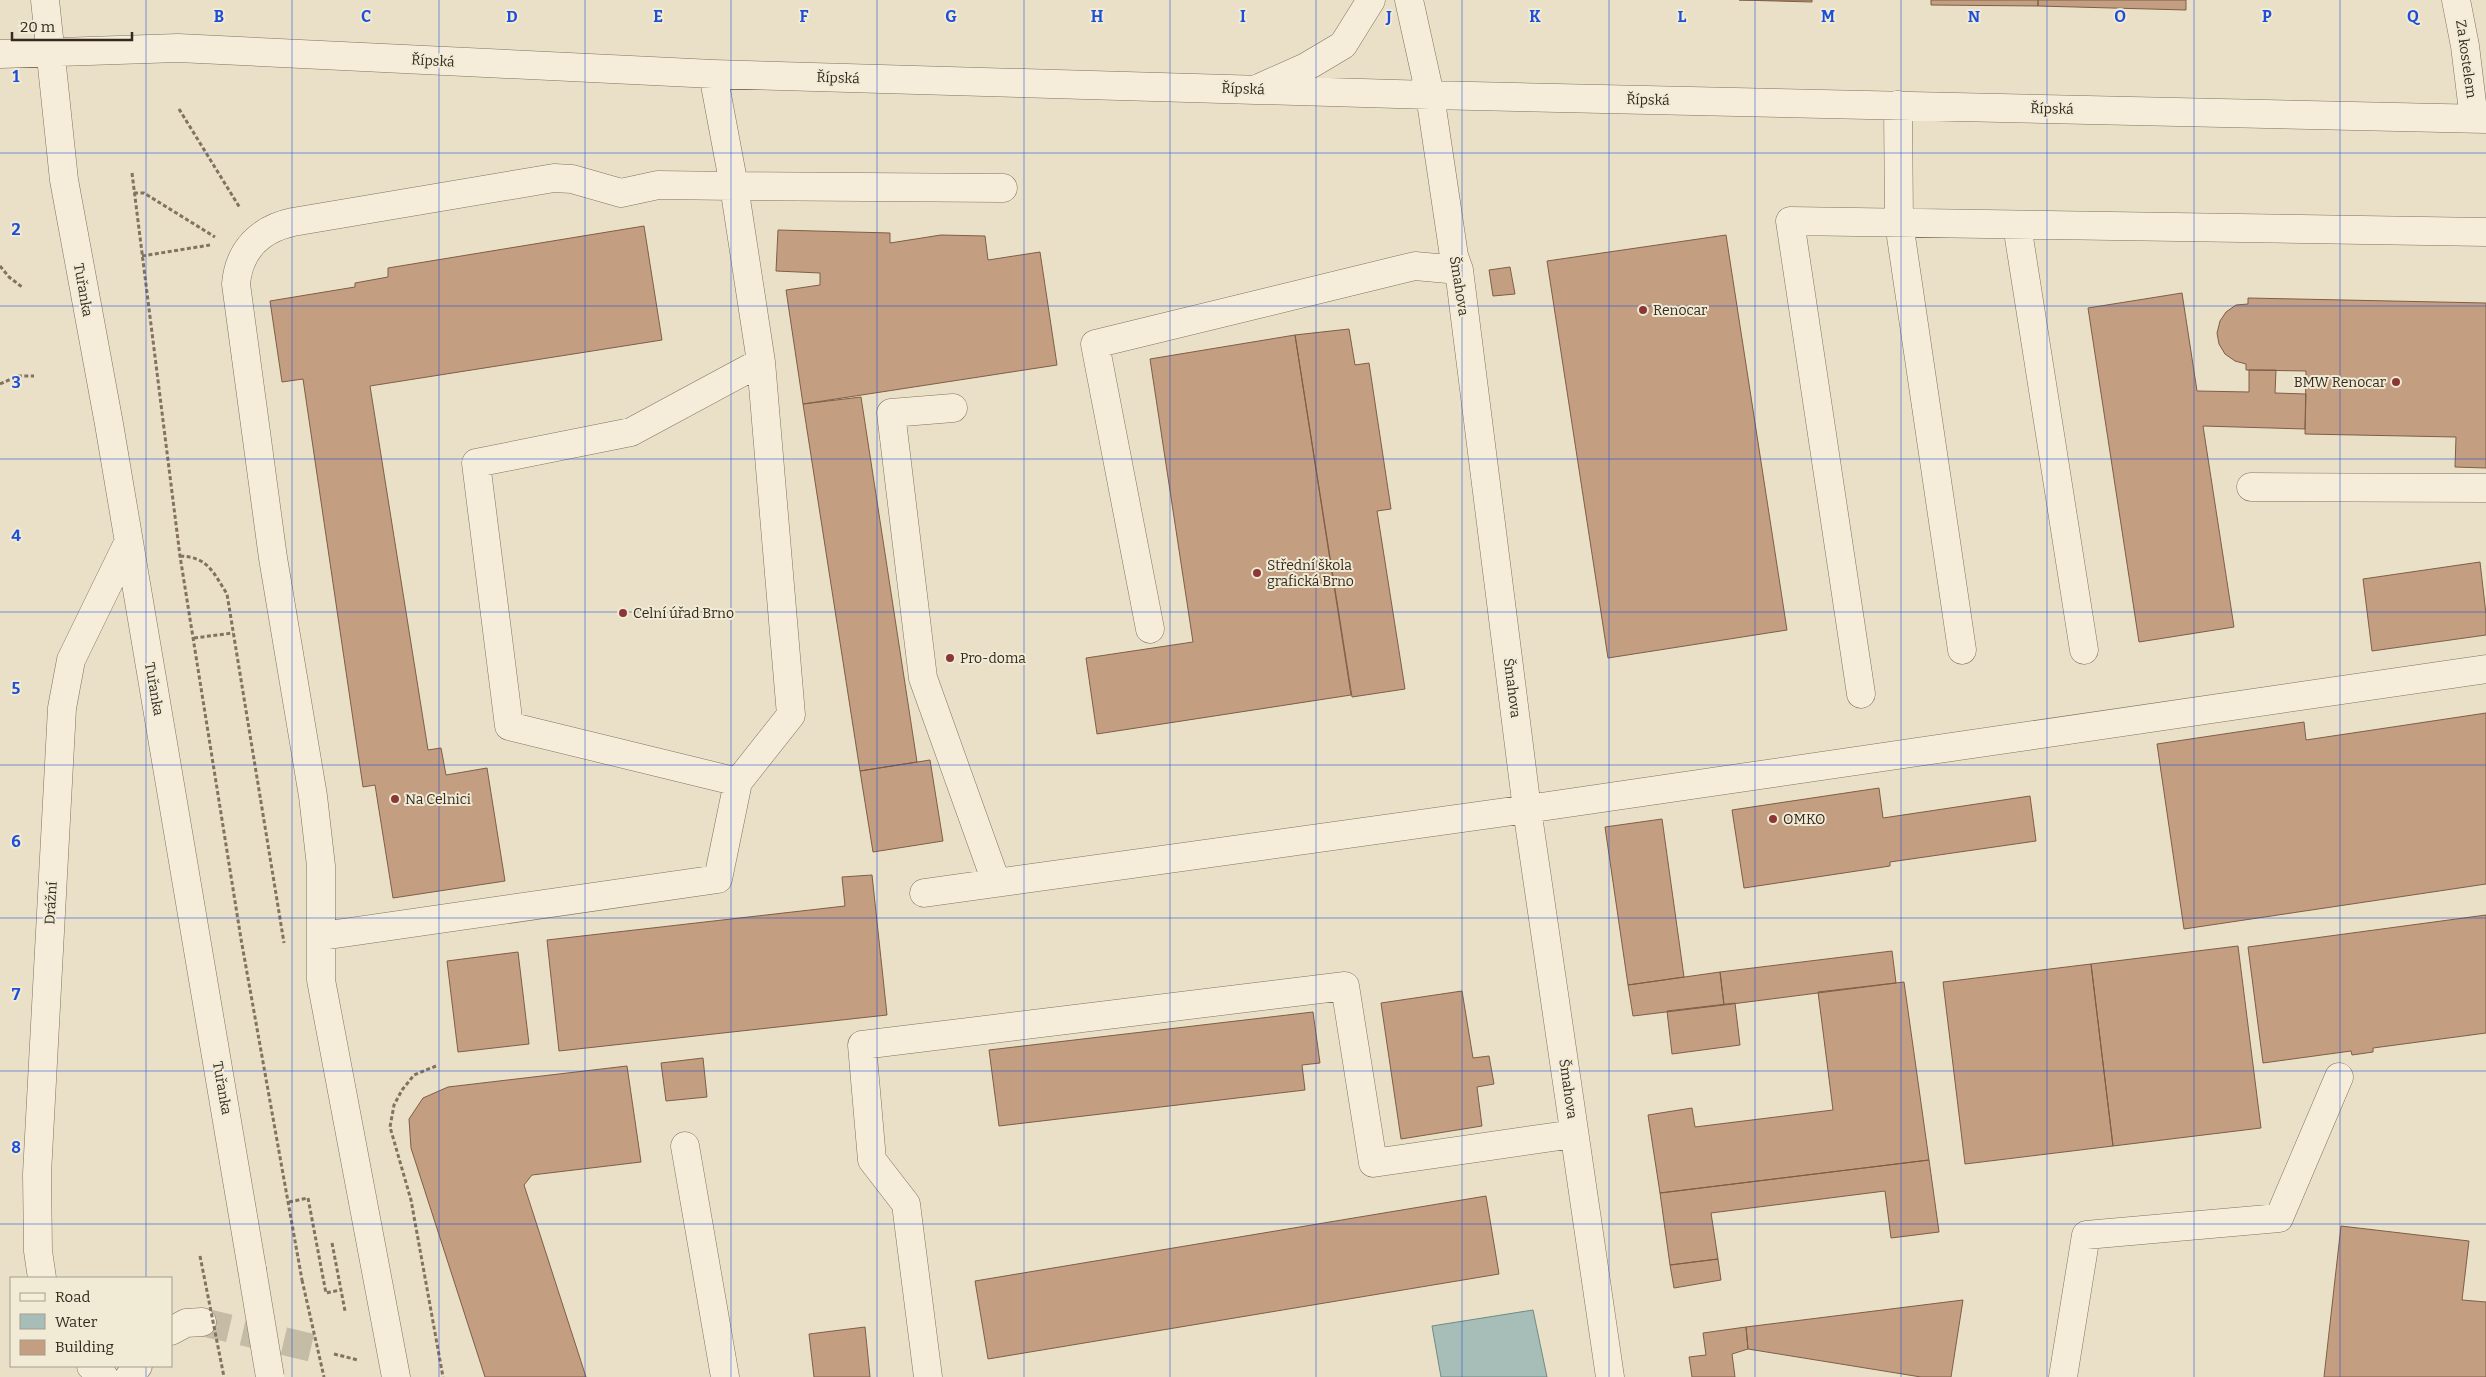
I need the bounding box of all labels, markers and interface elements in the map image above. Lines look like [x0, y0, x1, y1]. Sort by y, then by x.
text: B [214, 7, 224, 26]
text: C [361, 7, 371, 26]
text: D [506, 7, 518, 26]
text: E [653, 7, 663, 26]
text: F [800, 7, 809, 26]
text: G [945, 7, 957, 26]
text: H [1091, 7, 1104, 26]
text: I [1240, 7, 1246, 26]
text: J [1385, 7, 1392, 26]
text: K [1529, 7, 1541, 26]
text: L [1678, 7, 1687, 26]
text: M [1821, 7, 1835, 26]
text: N [1968, 7, 1980, 26]
text: O [2114, 7, 2126, 26]
text: P [2262, 7, 2272, 26]
text: Q [2407, 7, 2421, 26]
scale bar [12, 10, 132, 42]
text: 20 m [20, 18, 56, 36]
street label: Za kostelem [2452, 19, 2480, 100]
street label: Řípská [411, 50, 456, 71]
text: 1 [13, 67, 20, 86]
street label: Řípská [816, 68, 860, 87]
street label: Řípská [1221, 79, 1265, 98]
street label: Řípská [1626, 90, 1670, 109]
street label: Řípská [2030, 99, 2074, 118]
text: 2 [11, 220, 21, 239]
street label: Šmahova [1446, 255, 1473, 317]
street label: Tuřanka [70, 262, 96, 318]
place label: Renocar [1653, 302, 1707, 319]
marker: Renocar [1637, 304, 1649, 316]
text: 3 [11, 373, 21, 392]
place label: BMW Renocar [2294, 374, 2386, 391]
marker: BMW Renocar [2390, 376, 2402, 388]
text: 4 [11, 526, 21, 545]
place label: Střední škola grafická Brno [1267, 557, 1354, 590]
marker: Střední škola grafická Brno [1251, 567, 1263, 579]
place label: Celní úřad Brno [633, 605, 734, 622]
marker: Celní úřad Brno [617, 607, 629, 619]
place label: Pro-doma [960, 650, 1026, 667]
marker: Pro-doma [944, 652, 956, 664]
street label: Šmahova [1500, 657, 1525, 719]
street label: Tuřanka [141, 661, 167, 717]
text: 5 [12, 679, 21, 698]
place label: Na Celnici [405, 791, 471, 808]
marker: Na Celnici [389, 793, 401, 805]
place label: OMKO [1783, 811, 1825, 828]
marker: OMKO [1767, 813, 1779, 825]
text: 6 [11, 832, 21, 851]
street label: Drážní [41, 880, 61, 925]
text: 7 [12, 985, 21, 1004]
street label: Šmahova [1555, 1058, 1582, 1120]
street label: Tuřanka [209, 1060, 235, 1116]
text: 8 [11, 1138, 21, 1157]
legend [10, 1277, 172, 1367]
text: Road [55, 1288, 90, 1306]
text: Water [55, 1313, 98, 1331]
text: Building [55, 1338, 114, 1356]

